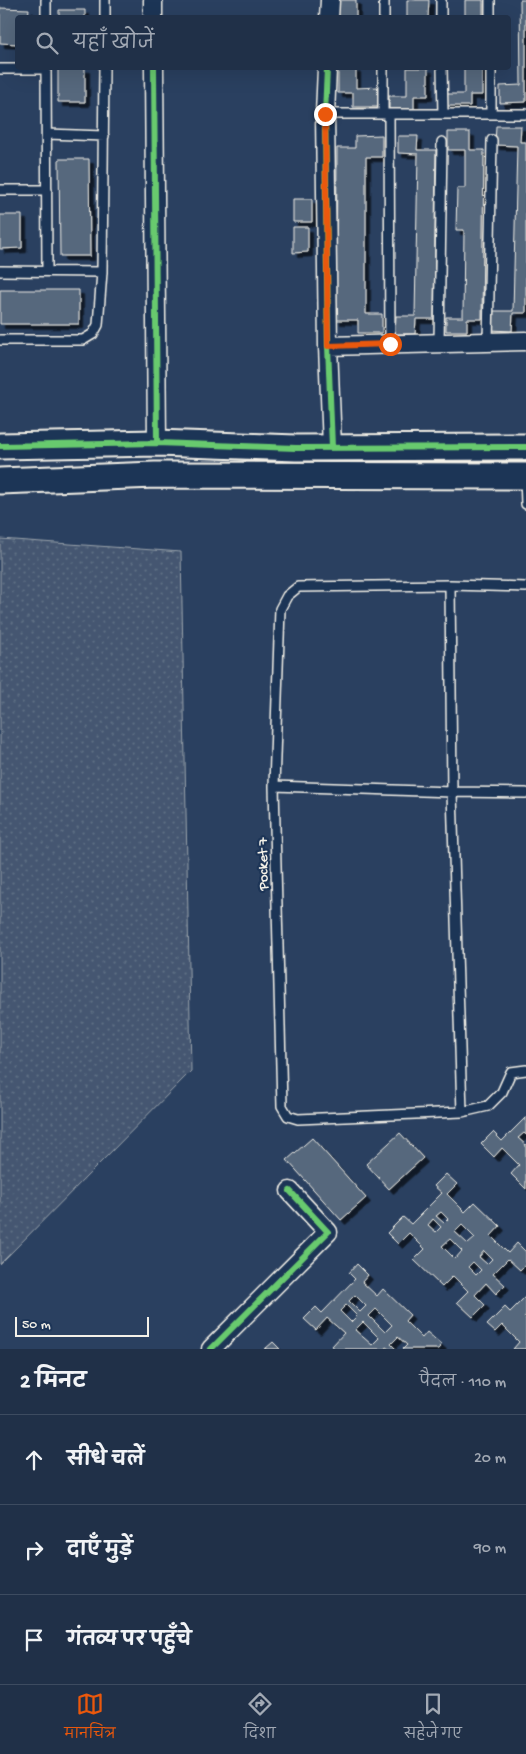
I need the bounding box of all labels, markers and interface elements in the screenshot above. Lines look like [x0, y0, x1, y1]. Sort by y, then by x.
search box [15, 15, 511, 70]
icon: search [33, 29, 61, 57]
text: यहाँ खोजें [73, 33, 154, 56]
route end [314, 103, 337, 126]
route start [379, 333, 402, 356]
street label: Pocket 7 [255, 836, 273, 892]
scale bar [15, 1314, 149, 1337]
text: 50 m [22, 1317, 51, 1334]
text: 2 मिनट [20, 1371, 86, 1396]
text: पैदल · 110 m [419, 1374, 506, 1393]
icon: ahead [20, 1446, 48, 1474]
text: सीधे चलें [67, 1450, 144, 1473]
text: 20 m [474, 1450, 506, 1469]
icon: right [20, 1536, 48, 1564]
text: दाएँ मुड़ें [67, 1540, 133, 1563]
text: 90 m [474, 1540, 506, 1559]
icon: arrive [20, 1626, 48, 1654]
text: गंतव्य पर पहुँचे [67, 1630, 191, 1653]
tab: मानचित्र [64, 1690, 116, 1749]
tab: दिशा [244, 1690, 276, 1749]
tab: सहेजे गए [404, 1690, 462, 1749]

